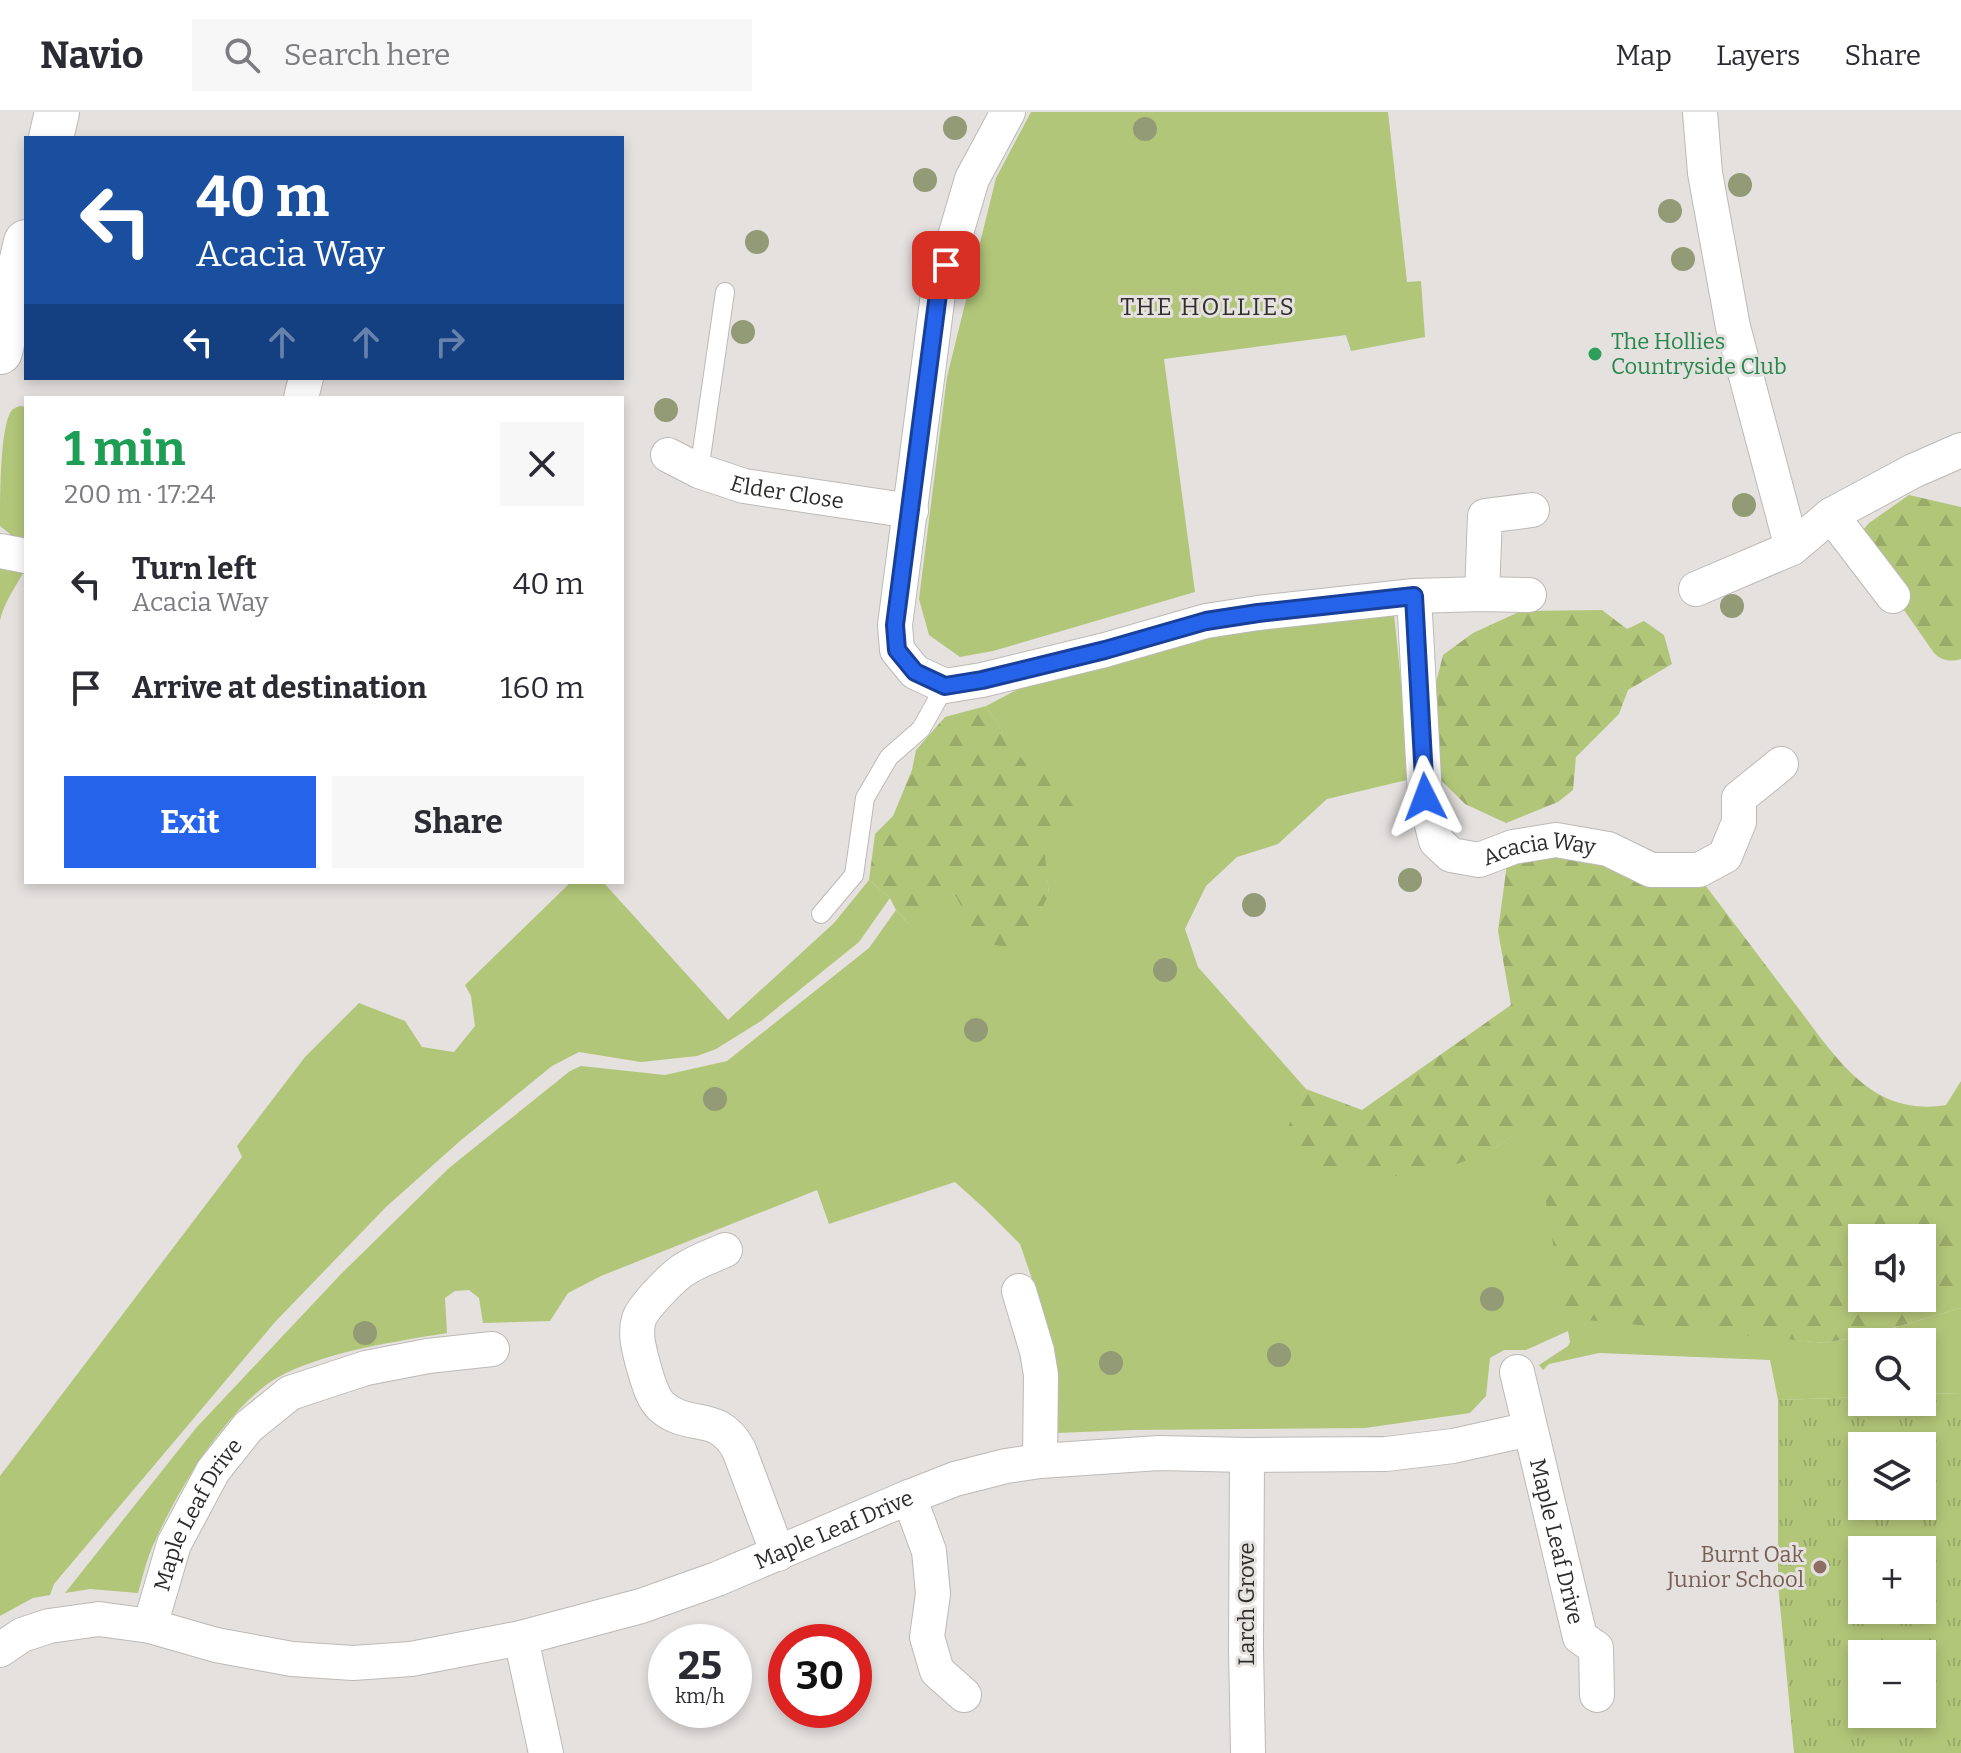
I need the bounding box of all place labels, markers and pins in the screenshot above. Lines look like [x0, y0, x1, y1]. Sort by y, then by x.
pin [912, 231, 980, 299]
place label: The Hollies Countryside Club [1611, 328, 1787, 380]
marker: The Hollies Countryside Club [1586, 345, 1604, 363]
place label: Burnt Oak Junior School [1666, 1541, 1805, 1593]
marker: Burnt Oak Junior School [1811, 1558, 1829, 1576]

